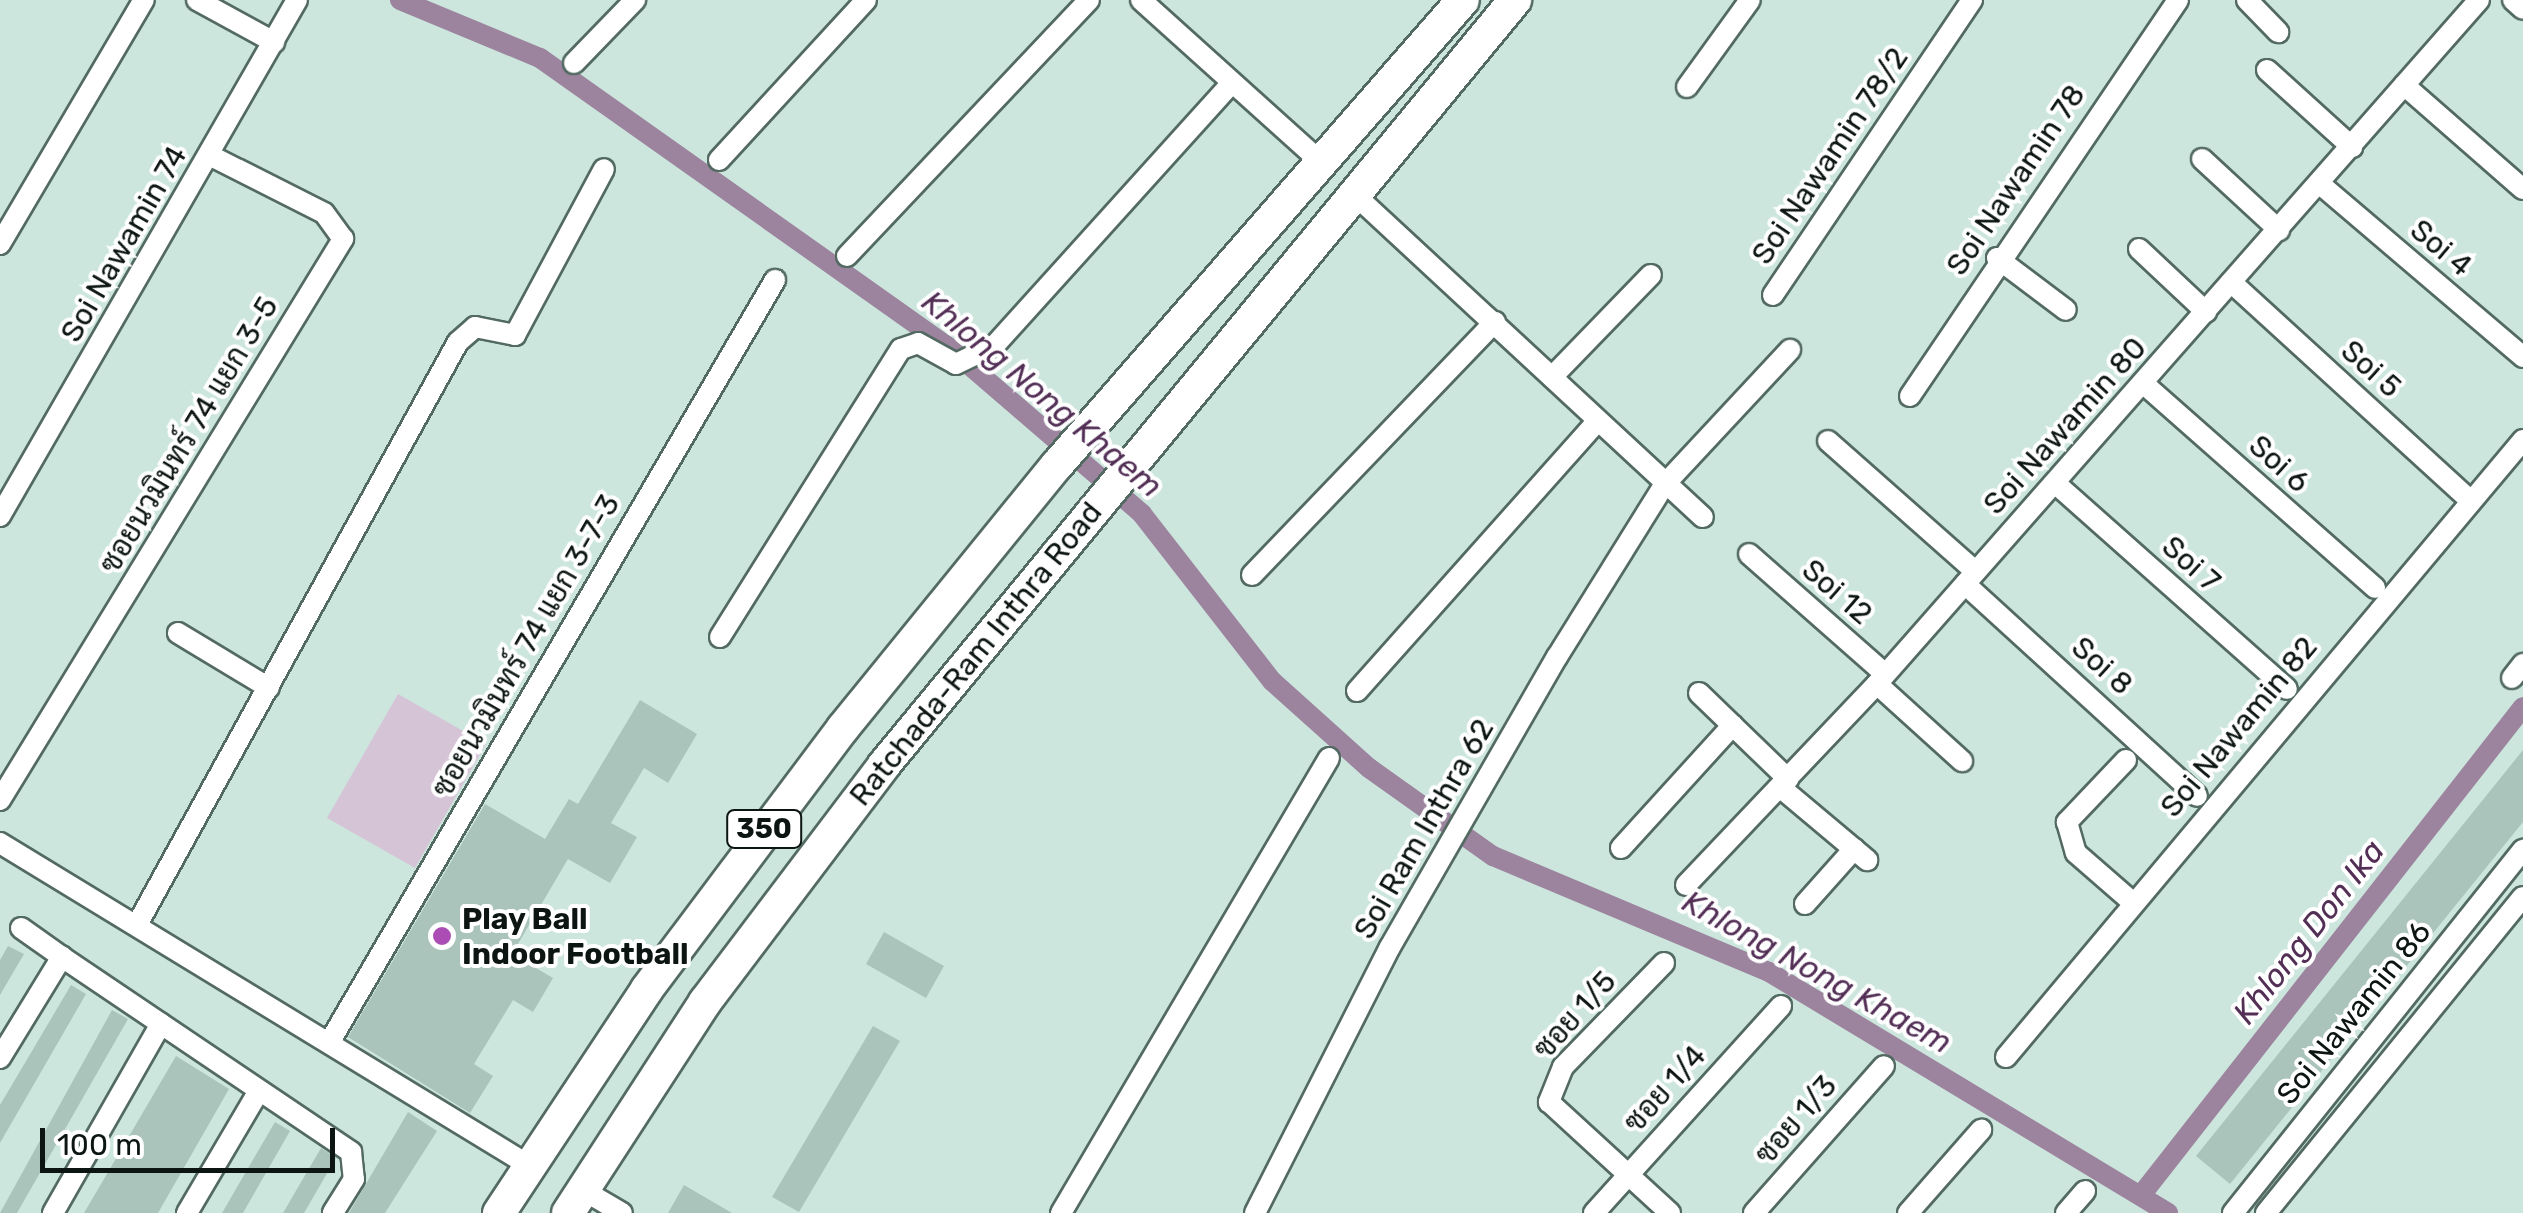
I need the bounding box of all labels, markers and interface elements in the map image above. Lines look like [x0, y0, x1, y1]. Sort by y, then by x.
street label: Soi Nawamin 78/2 [1744, 41, 1916, 271]
street label: Soi Nawamin 78 [1939, 78, 2093, 282]
street label: Soi Nawamin 74 [53, 140, 195, 348]
street label: Soi 4 [2403, 212, 2479, 284]
water label: Khlong Nong Khaem [914, 282, 1170, 506]
street label: ซอยนวมินทร์ 74 แยก 3-5 [92, 290, 286, 580]
street label: Soi Nawamin 80 [1976, 330, 2154, 522]
street label: Soi 5 [2334, 333, 2408, 405]
street label: Soi 6 [2241, 428, 2317, 500]
street label: ซอยนวมินทร์ 74 แยก 3-7-3 [425, 488, 627, 804]
street label: Ratchada-Ram Inthra Road [842, 495, 1110, 813]
street label: Soi 7 [2154, 529, 2228, 599]
street label: Soi 12 [1795, 552, 1879, 632]
street label: Soi 8 [2064, 629, 2140, 703]
street label: Soi Nawamin 82 [2153, 630, 2325, 824]
street label: Soi Ram Inthra 62 [1347, 713, 1501, 945]
road number: 350 [724, 806, 804, 852]
water label: Khlong Don Ika [2225, 832, 2393, 1032]
water label: Khlong Nong Khaem [1676, 882, 1958, 1062]
place label: Play Ball Indoor Football [462, 901, 689, 972]
street label: Soi Nawamin 86 [2269, 914, 2439, 1112]
marker: Play Ball Indoor Football [431, 925, 453, 947]
street label: ซอย 1/5 [1526, 964, 1624, 1066]
street label: ซอย 1/4 [1617, 1038, 1713, 1140]
street label: ซอย 1/3 [1748, 1068, 1844, 1172]
scale bar [45, 1108, 340, 1170]
text: 100 m [57, 1127, 142, 1163]

